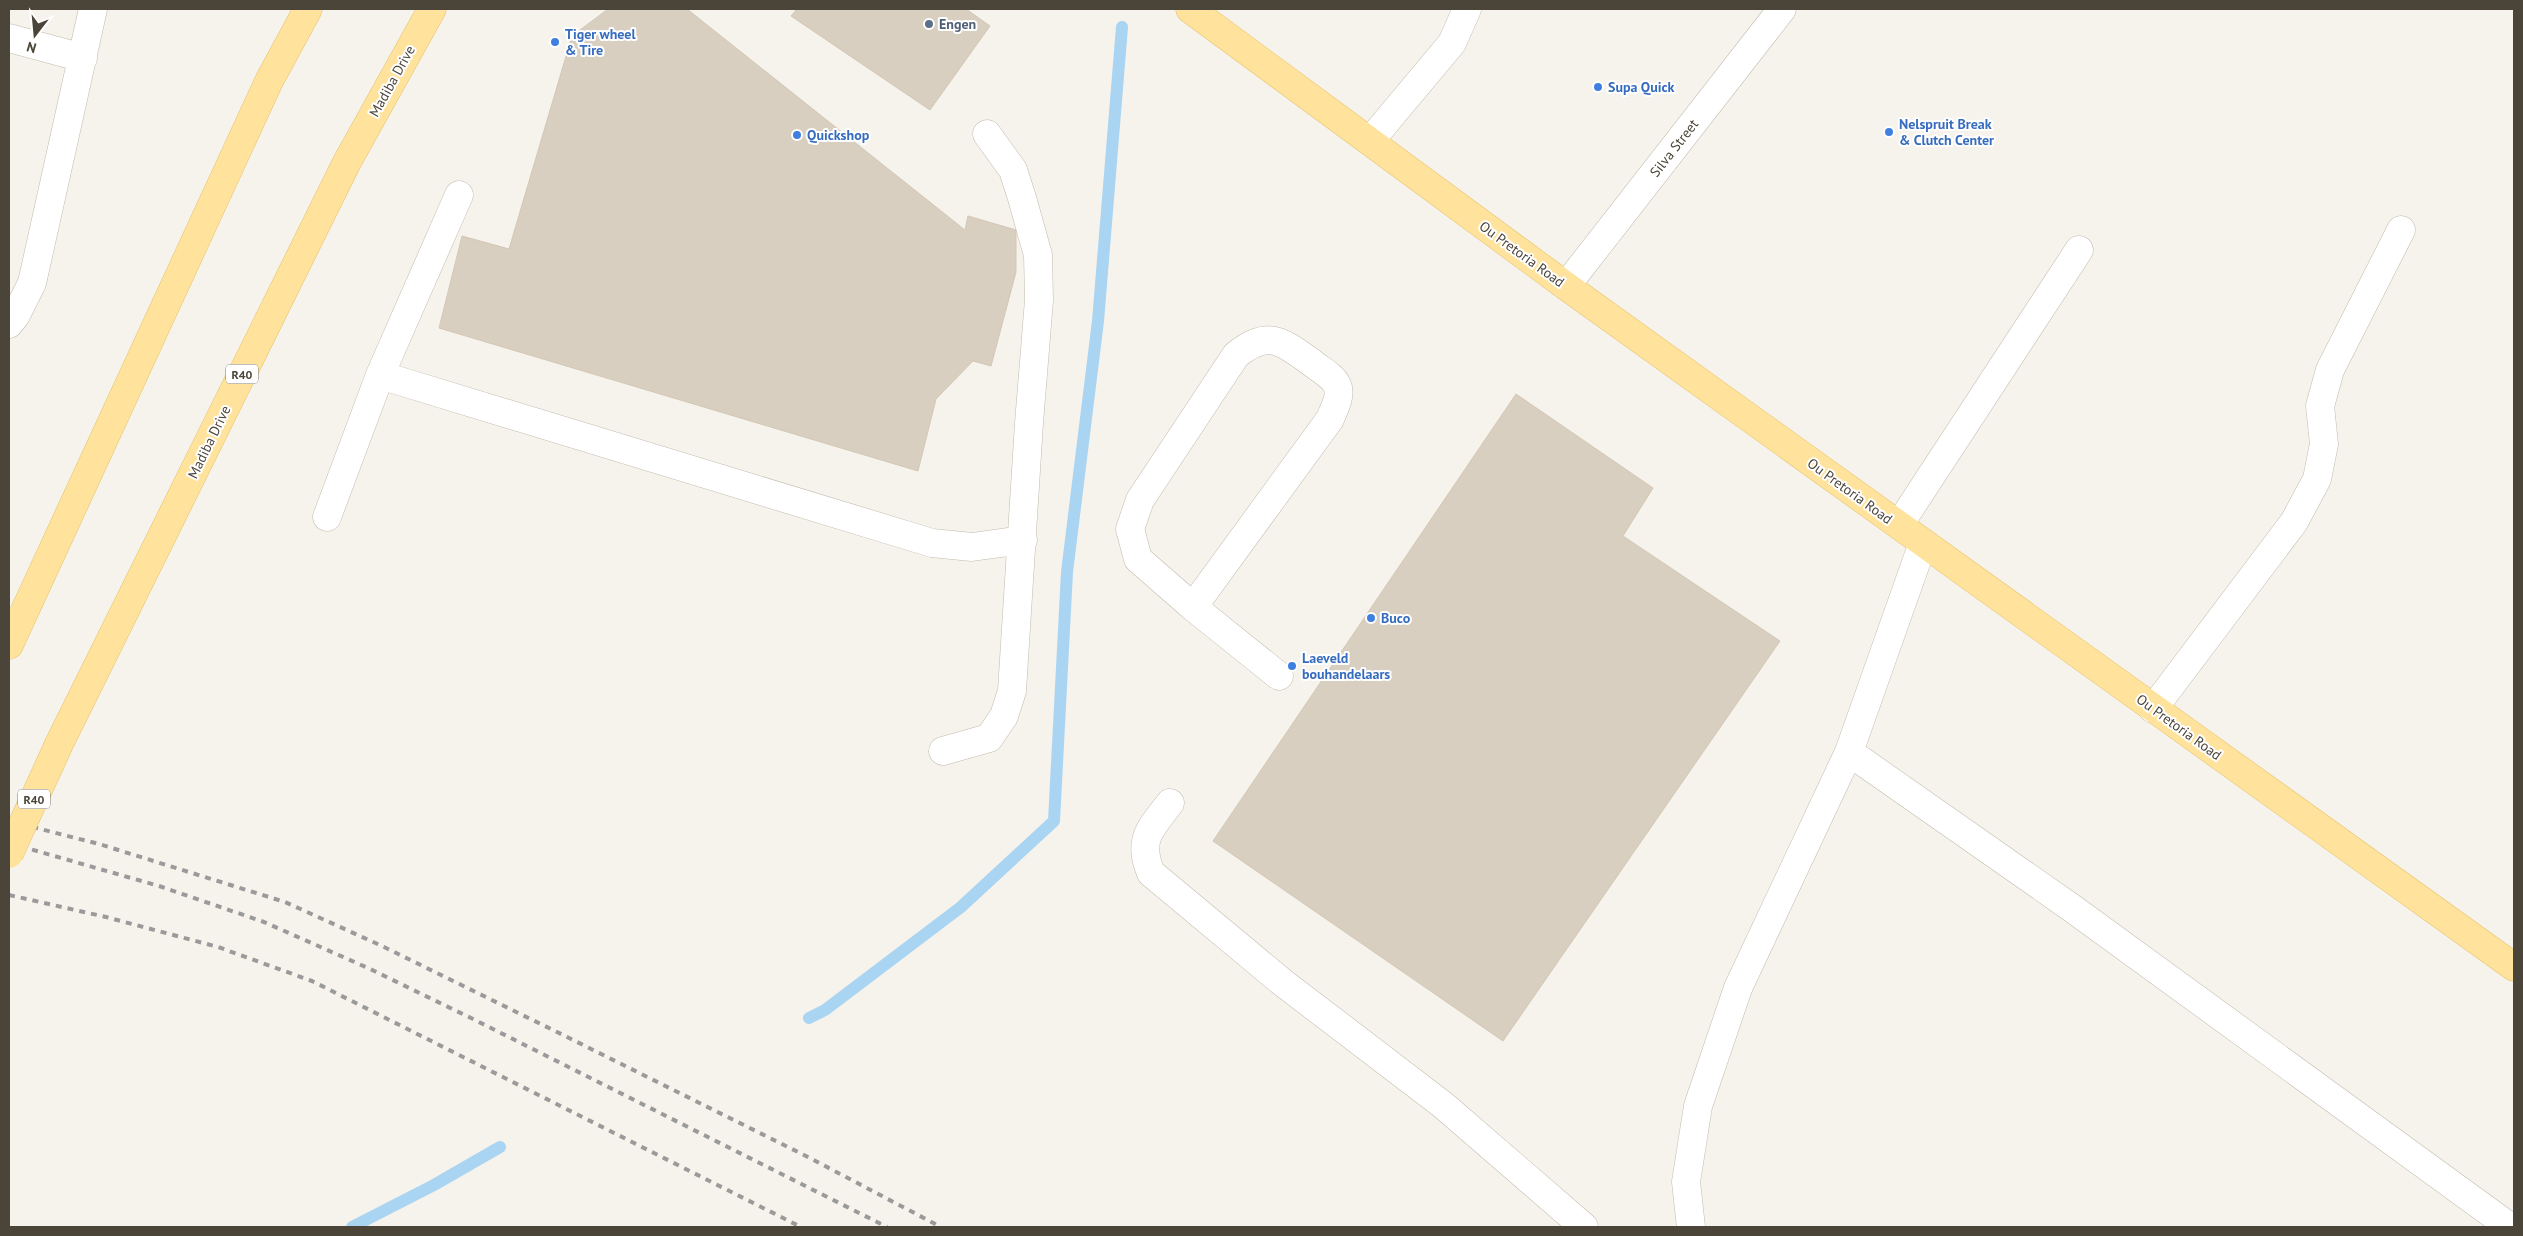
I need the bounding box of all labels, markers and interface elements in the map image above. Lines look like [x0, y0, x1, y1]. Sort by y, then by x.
north arrow [10, 10, 60, 60]
place label: Engen [939, 15, 976, 33]
marker: Engen [923, 18, 935, 30]
place label: Tiger wheel & Tire [565, 25, 636, 59]
marker: Tiger wheel & Tire [549, 36, 561, 48]
text: N [25, 38, 38, 57]
street label: Madiba Drive [365, 42, 419, 120]
place label: Supa Quick [1608, 78, 1675, 96]
marker: Supa Quick [1592, 81, 1604, 93]
street label: Silva Street [1646, 115, 1702, 181]
place label: Nelspruit Break & Clutch Center [1899, 115, 1994, 149]
place label: Quickshop [807, 126, 870, 144]
marker: Nelspruit Break & Clutch Center [1883, 126, 1895, 138]
marker: Quickshop [791, 129, 803, 141]
street label: Ou Pretoria Road [1476, 217, 1568, 291]
road number: R40 [226, 364, 258, 384]
street label: Madiba Drive [184, 403, 234, 481]
street label: Ou Pretoria Road [1804, 454, 1896, 528]
place label: Buco [1381, 609, 1411, 627]
marker: Buco [1365, 612, 1377, 624]
place label: Laeveld bouhandelaars [1302, 649, 1390, 683]
marker: Laeveld bouhandelaars [1286, 660, 1298, 672]
street label: Ou Pretoria Road [2133, 690, 2225, 764]
road number: R40 [18, 790, 50, 809]

